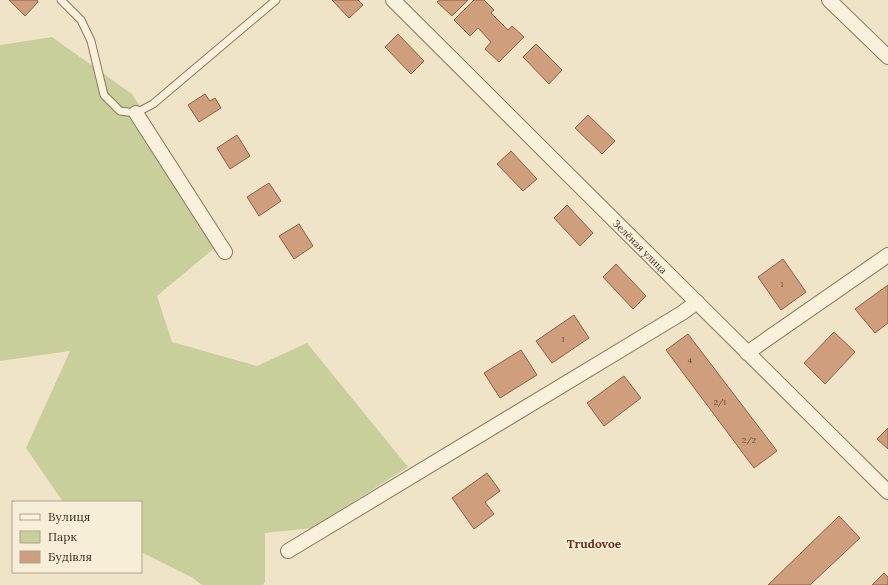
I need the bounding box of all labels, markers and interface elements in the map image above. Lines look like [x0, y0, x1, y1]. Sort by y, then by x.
street label: Зелёная улица [610, 217, 670, 276]
house number: 1 [781, 279, 784, 289]
house number: 1 [562, 334, 565, 344]
house number: 4 [688, 355, 693, 365]
house number: 2/1 [714, 397, 726, 408]
house number: 2/2 [742, 435, 756, 446]
legend [12, 501, 142, 573]
text: Вулиця [48, 509, 90, 524]
text: Парк [48, 529, 77, 544]
district label: Trudovoe [567, 536, 622, 551]
text: Будівля [48, 549, 92, 564]

